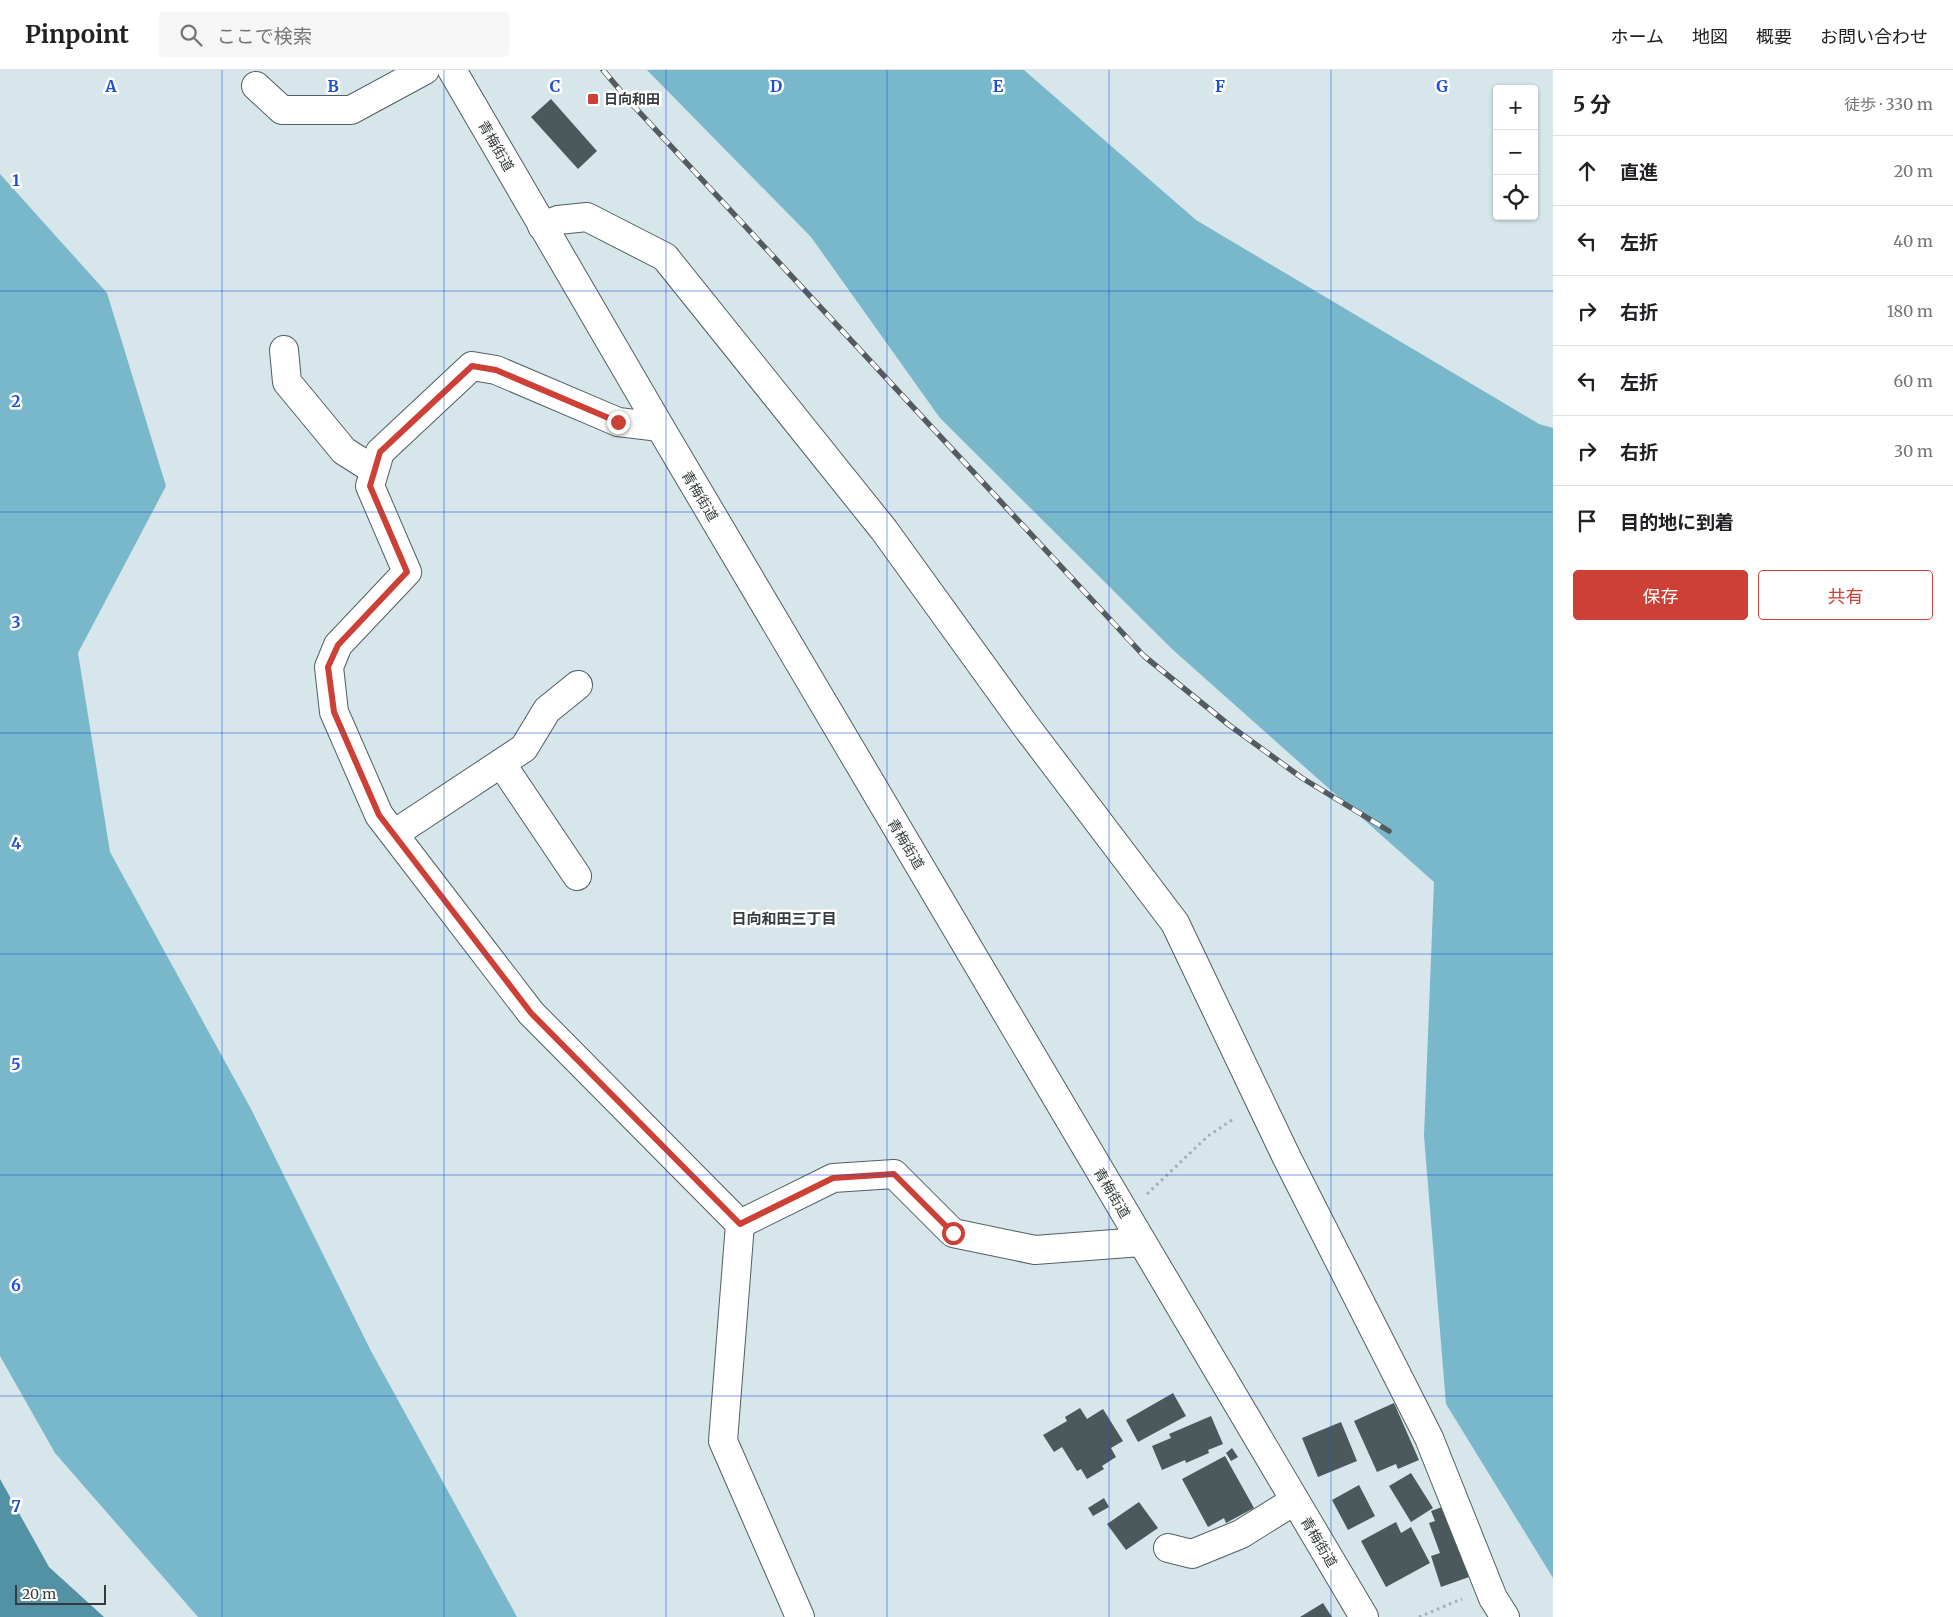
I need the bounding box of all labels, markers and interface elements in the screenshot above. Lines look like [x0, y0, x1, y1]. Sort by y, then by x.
search box [159, 12, 509, 57]
text: Pinpoint [25, 19, 129, 50]
icon: search [177, 21, 205, 49]
text: ここで検索 [217, 24, 312, 48]
text: ホーム [1611, 25, 1664, 48]
text: 地図 [1692, 25, 1728, 48]
text: 概要 [1756, 25, 1792, 48]
text: お問い合わせ [1820, 25, 1928, 48]
text: A [104, 76, 117, 96]
text: B [327, 76, 339, 96]
text: C [550, 76, 560, 96]
text: D [770, 76, 782, 96]
text: E [993, 76, 1004, 96]
text: F [1215, 76, 1225, 96]
text: G [1436, 76, 1448, 96]
map controls [1493, 85, 1538, 220]
button: + [1493, 85, 1538, 130]
place label: 日向和田 [604, 90, 660, 108]
text: 5 分 [1573, 91, 1611, 118]
marker: 日向和田 [586, 92, 600, 106]
text: 徒歩 · 330 m [1844, 94, 1933, 114]
street label: 青梅街道 [474, 117, 518, 175]
button: − [1493, 130, 1538, 175]
icon: ahead [1573, 157, 1601, 185]
text: 直進 [1620, 160, 1658, 184]
text: 20 m [1894, 161, 1933, 181]
text: 1 [12, 170, 20, 190]
button: locate [1493, 175, 1538, 220]
icon: left [1573, 227, 1601, 255]
text: 左折 [1620, 230, 1658, 254]
text: 40 m [1893, 231, 1933, 251]
icon: right [1573, 297, 1601, 325]
text: 右折 [1620, 300, 1658, 324]
text: 180 m [1887, 301, 1933, 321]
icon: left [1573, 367, 1601, 395]
text: 左折 [1620, 370, 1658, 394]
text: 60 m [1893, 371, 1933, 391]
text: 2 [11, 391, 21, 411]
route end [607, 411, 630, 434]
icon: right [1573, 437, 1601, 465]
text: 右折 [1620, 440, 1658, 464]
text: 30 m [1894, 441, 1933, 461]
street label: 青梅街道 [678, 467, 722, 525]
icon: arrive [1573, 507, 1601, 535]
text: 目的地に到着 [1620, 510, 1734, 534]
button: 保存 [1573, 570, 1748, 620]
button: 共有 [1758, 570, 1933, 620]
text: 3 [11, 612, 21, 632]
street label: 青梅街道 [884, 815, 928, 873]
text: 4 [11, 833, 21, 853]
district label: 日向和田三丁目 [731, 909, 837, 928]
text: 5 [11, 1054, 21, 1074]
street label: 青梅街道 [1090, 1164, 1134, 1222]
route start [942, 1222, 965, 1245]
text: 6 [11, 1275, 21, 1295]
text: 7 [11, 1496, 21, 1516]
street label: 青梅街道 [1297, 1513, 1341, 1571]
scale bar [15, 1582, 106, 1605]
text: 20 m [22, 1585, 56, 1603]

